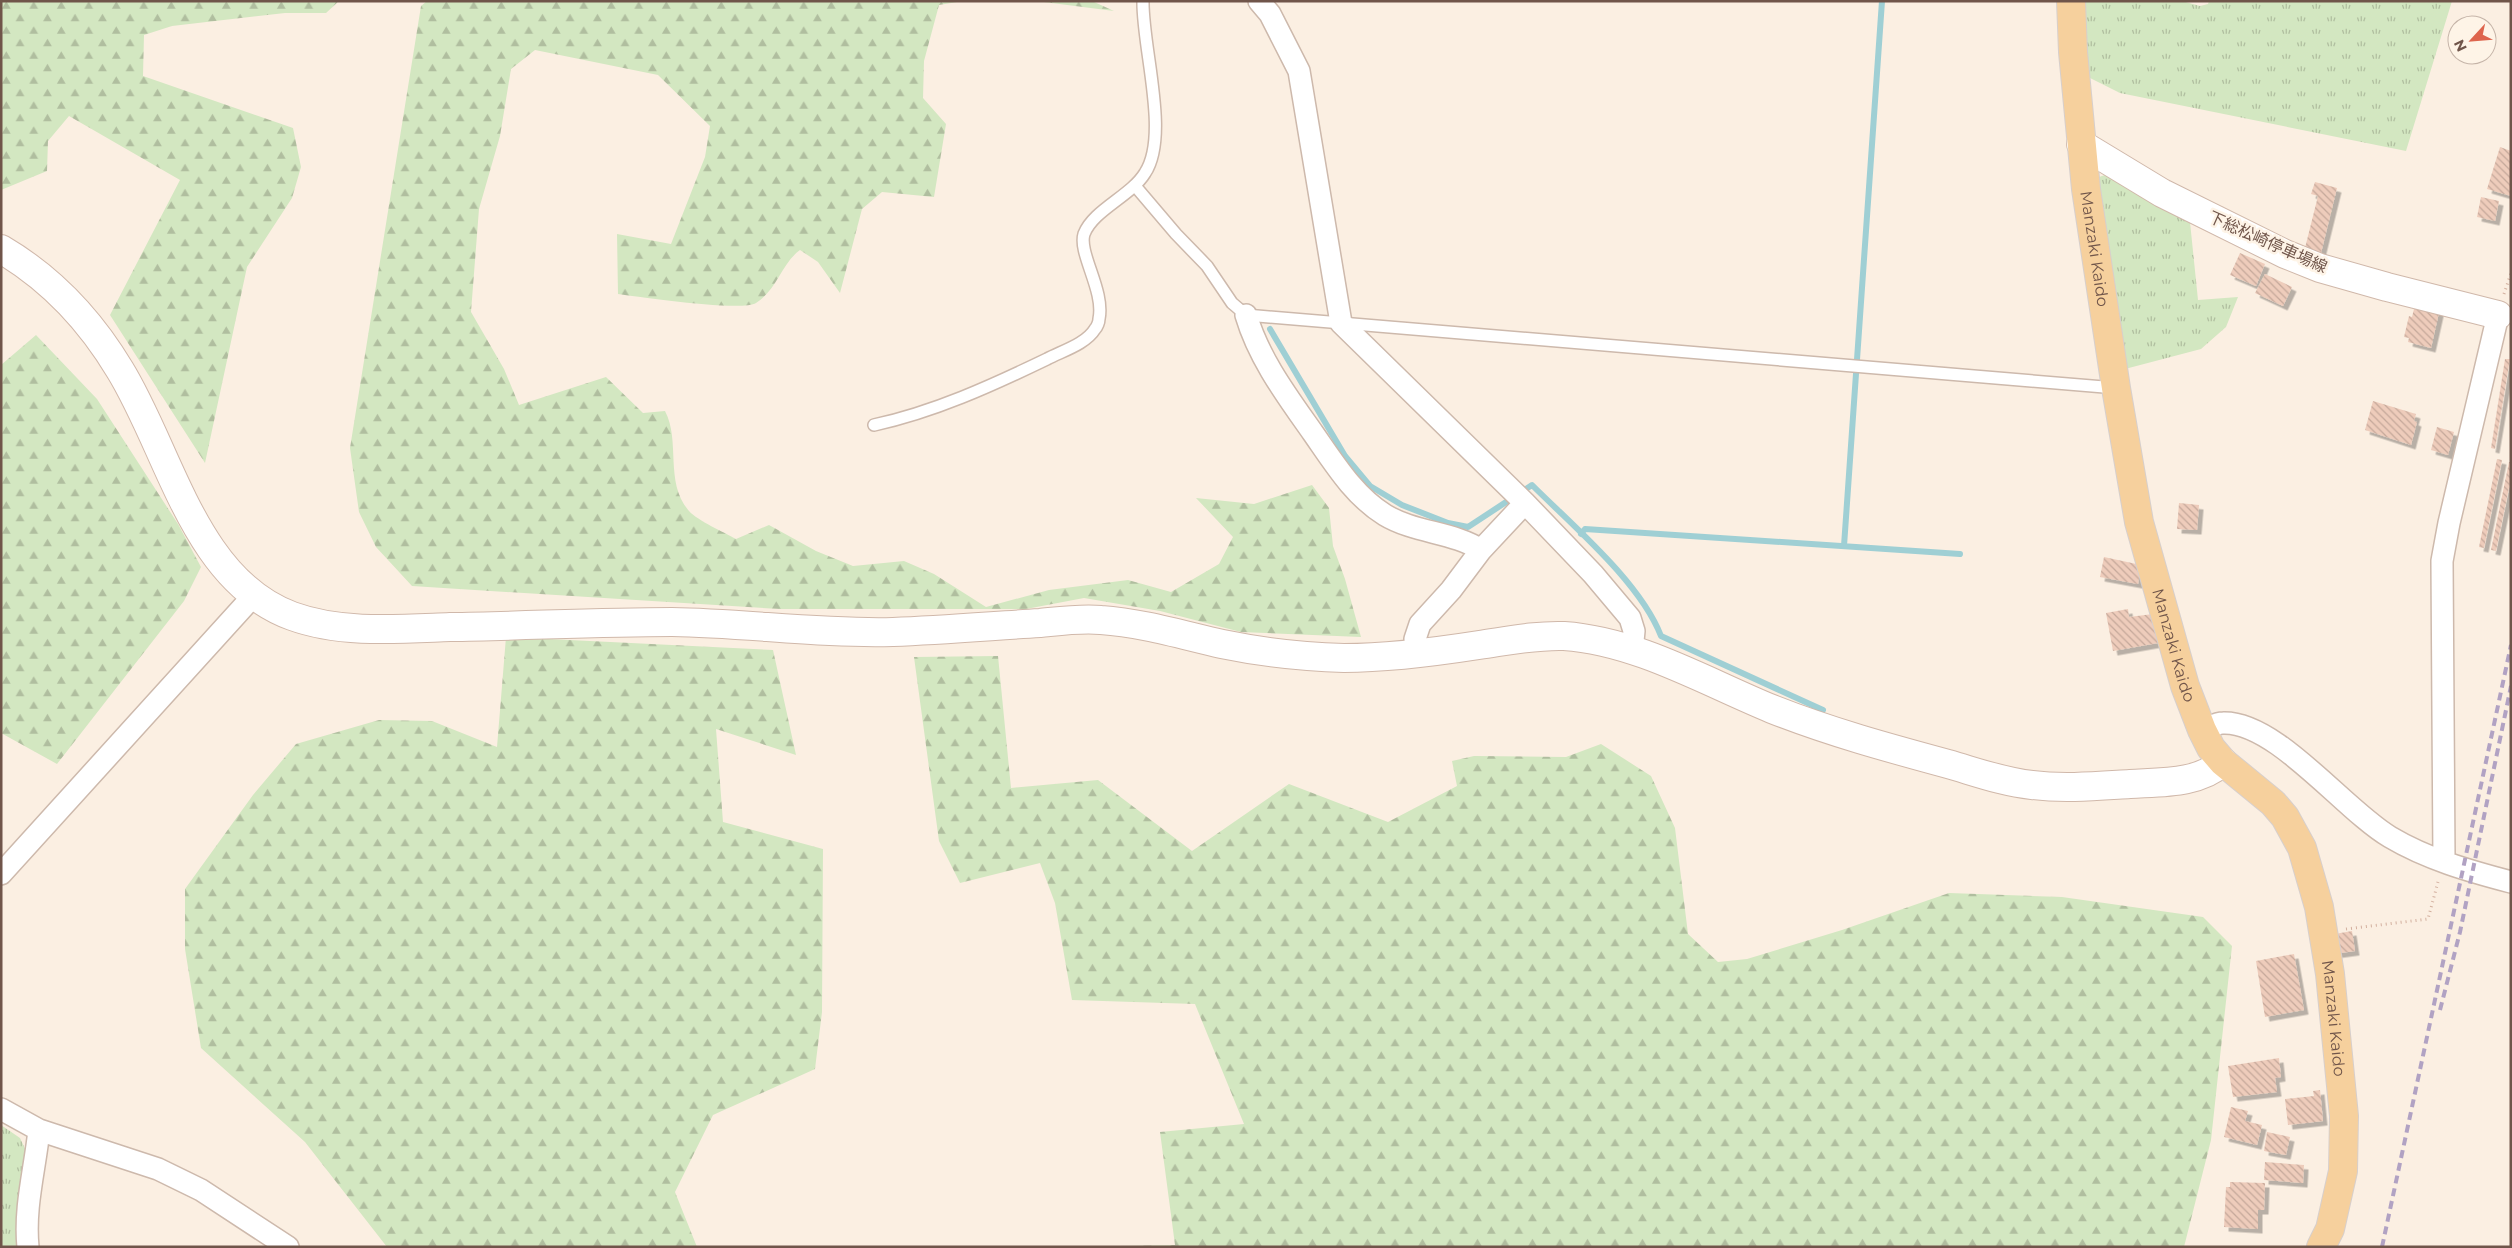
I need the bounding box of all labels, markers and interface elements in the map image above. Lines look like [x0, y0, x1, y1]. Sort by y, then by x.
north arrow [2447, 15, 2497, 65]
text: N [2450, 37, 2471, 55]
street label: Manzaki Kaido [2077, 189, 2113, 308]
street label: 下総松崎停車場線 [2206, 207, 2330, 277]
street label: Manzaki Kaido [2149, 586, 2200, 705]
street label: Manzaki Kaido [2318, 958, 2350, 1077]

